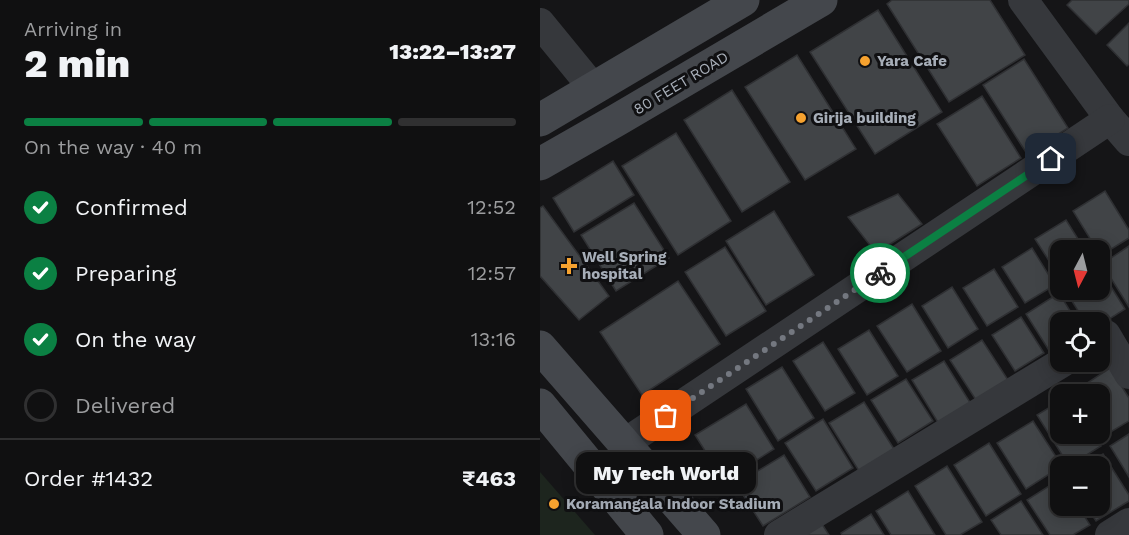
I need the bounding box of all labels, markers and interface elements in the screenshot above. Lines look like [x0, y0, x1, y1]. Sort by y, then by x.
text: Arriving in [24, 17, 122, 41]
text: 13:22–13:27 [389, 39, 516, 64]
text: 2 min [24, 41, 130, 86]
street label: 80 FEET ROAD [630, 48, 732, 118]
place label: Yara Cafe [877, 52, 947, 70]
marker: Yara Cafe [858, 54, 872, 68]
place label: Girija building [813, 109, 916, 127]
marker: Girija building [794, 111, 808, 125]
pin [1025, 133, 1076, 184]
text: On the way · 40 m [24, 135, 202, 159]
icon: home [1034, 142, 1067, 175]
icon: check [24, 191, 57, 224]
text: Confirmed [75, 195, 188, 220]
text: 12:52 [467, 195, 516, 219]
north arrow [1050, 240, 1110, 300]
map controls [1050, 240, 1110, 516]
courier [850, 243, 910, 303]
place label: Well Spring hospital [582, 248, 667, 283]
icon: check [24, 257, 57, 290]
marker: Well Spring hospital [560, 257, 578, 275]
icon: bike [864, 257, 897, 290]
text: Preparing [75, 261, 176, 286]
text: 12:57 [468, 261, 516, 285]
button: locate [1050, 312, 1110, 372]
icon: check [24, 323, 57, 356]
text: On the way [75, 327, 196, 352]
text: 13:16 [471, 327, 516, 351]
button: + [1050, 384, 1110, 444]
pin [640, 390, 691, 441]
text: Delivered [75, 393, 175, 418]
icon: bag [649, 399, 682, 432]
callout: My Tech World [576, 452, 756, 494]
button: − [1050, 456, 1110, 516]
text: My Tech World [593, 461, 739, 485]
text: Order #1432 [24, 466, 153, 491]
text: ₹463 [462, 466, 516, 491]
place label: Koramangala Indoor Stadium [566, 495, 781, 513]
marker: Koramangala Indoor Stadium [547, 497, 561, 511]

